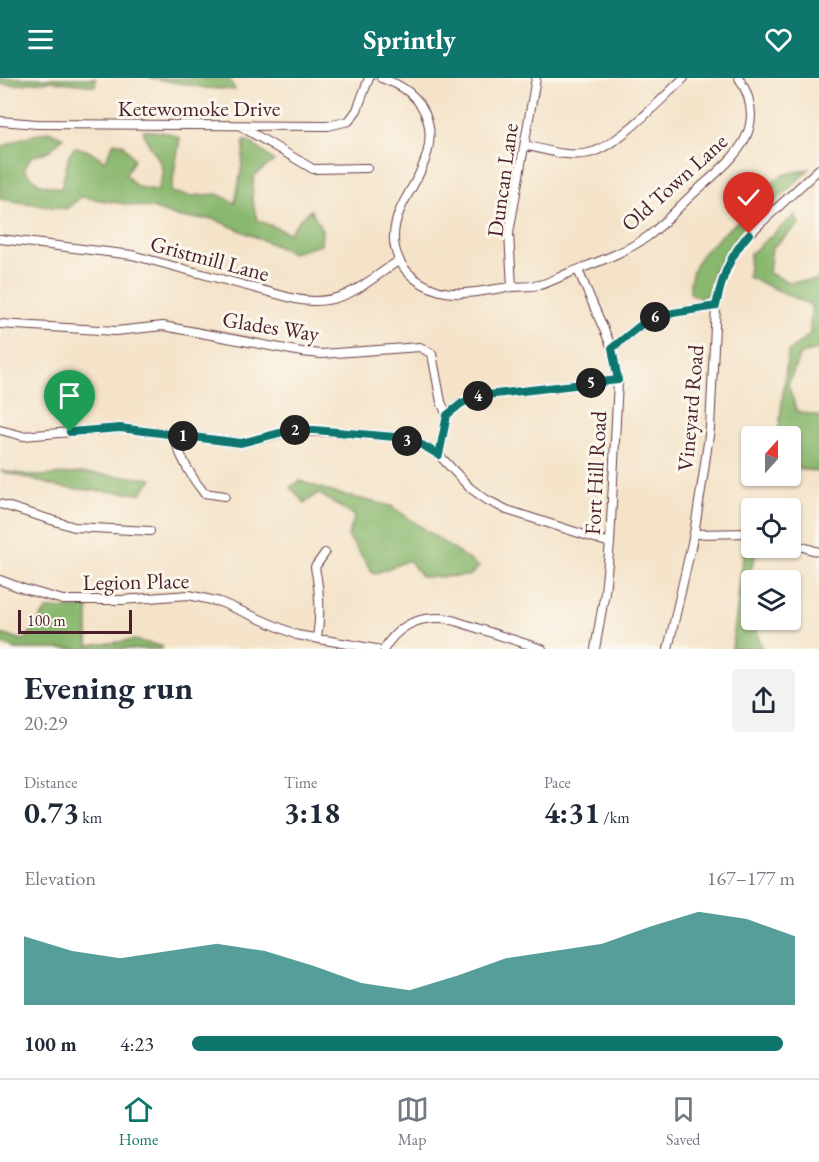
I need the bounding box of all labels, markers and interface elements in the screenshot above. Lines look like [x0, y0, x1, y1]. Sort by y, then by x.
text: Sprintly [363, 22, 456, 57]
icon: menu [24, 23, 57, 56]
icon: heart [762, 23, 795, 56]
street label: Ketewomoke Drive [118, 94, 281, 123]
street label: Duncan Lane [480, 121, 525, 239]
street label: Old Town Lane [615, 127, 734, 238]
pin [723, 172, 774, 234]
icon: check [732, 181, 765, 214]
street label: Gristmill Lane [147, 229, 273, 288]
pin: 6 [640, 302, 670, 332]
street label: Glades Way [221, 305, 322, 348]
text: 6 [651, 306, 659, 327]
street label: Vineyard Road [671, 343, 711, 473]
pin: 5 [576, 368, 606, 398]
pin [44, 370, 95, 432]
text: 5 [587, 372, 595, 393]
icon: arrive [53, 379, 86, 412]
pin: 4 [463, 381, 493, 411]
text: 4 [474, 385, 482, 406]
street label: Fort Hill Road [578, 409, 613, 536]
pin: 2 [280, 415, 310, 445]
text: 2 [291, 419, 299, 440]
pin: 1 [168, 421, 198, 451]
text: 1 [179, 425, 187, 446]
pin: 3 [392, 426, 422, 456]
north arrow [741, 426, 801, 486]
map controls [741, 426, 801, 630]
text: 3 [403, 430, 411, 451]
button: locate [741, 498, 801, 558]
street label: Legion Place [82, 566, 190, 597]
button: layers [741, 570, 801, 630]
scale bar [18, 607, 132, 634]
text: 100 m [27, 610, 66, 631]
text: Evening run [24, 666, 193, 709]
button: share [732, 669, 795, 732]
text: 20:29 [24, 710, 67, 736]
text: Distance [24, 772, 77, 793]
text: Time [284, 772, 317, 793]
text: Pace [544, 772, 571, 793]
text: 0.73 [24, 793, 79, 832]
text: 3:18 [284, 793, 340, 832]
text: 4:31 [544, 793, 600, 832]
text: km [79, 807, 102, 828]
text: /km [600, 807, 630, 828]
text: Elevation [24, 865, 96, 891]
text: 167–177 m [707, 865, 795, 891]
text: 100 m [24, 1031, 77, 1057]
text: 4:23 [120, 1031, 154, 1057]
tab: Home [119, 1093, 158, 1150]
tab: Map [396, 1093, 429, 1150]
tab: Saved [666, 1093, 700, 1150]

